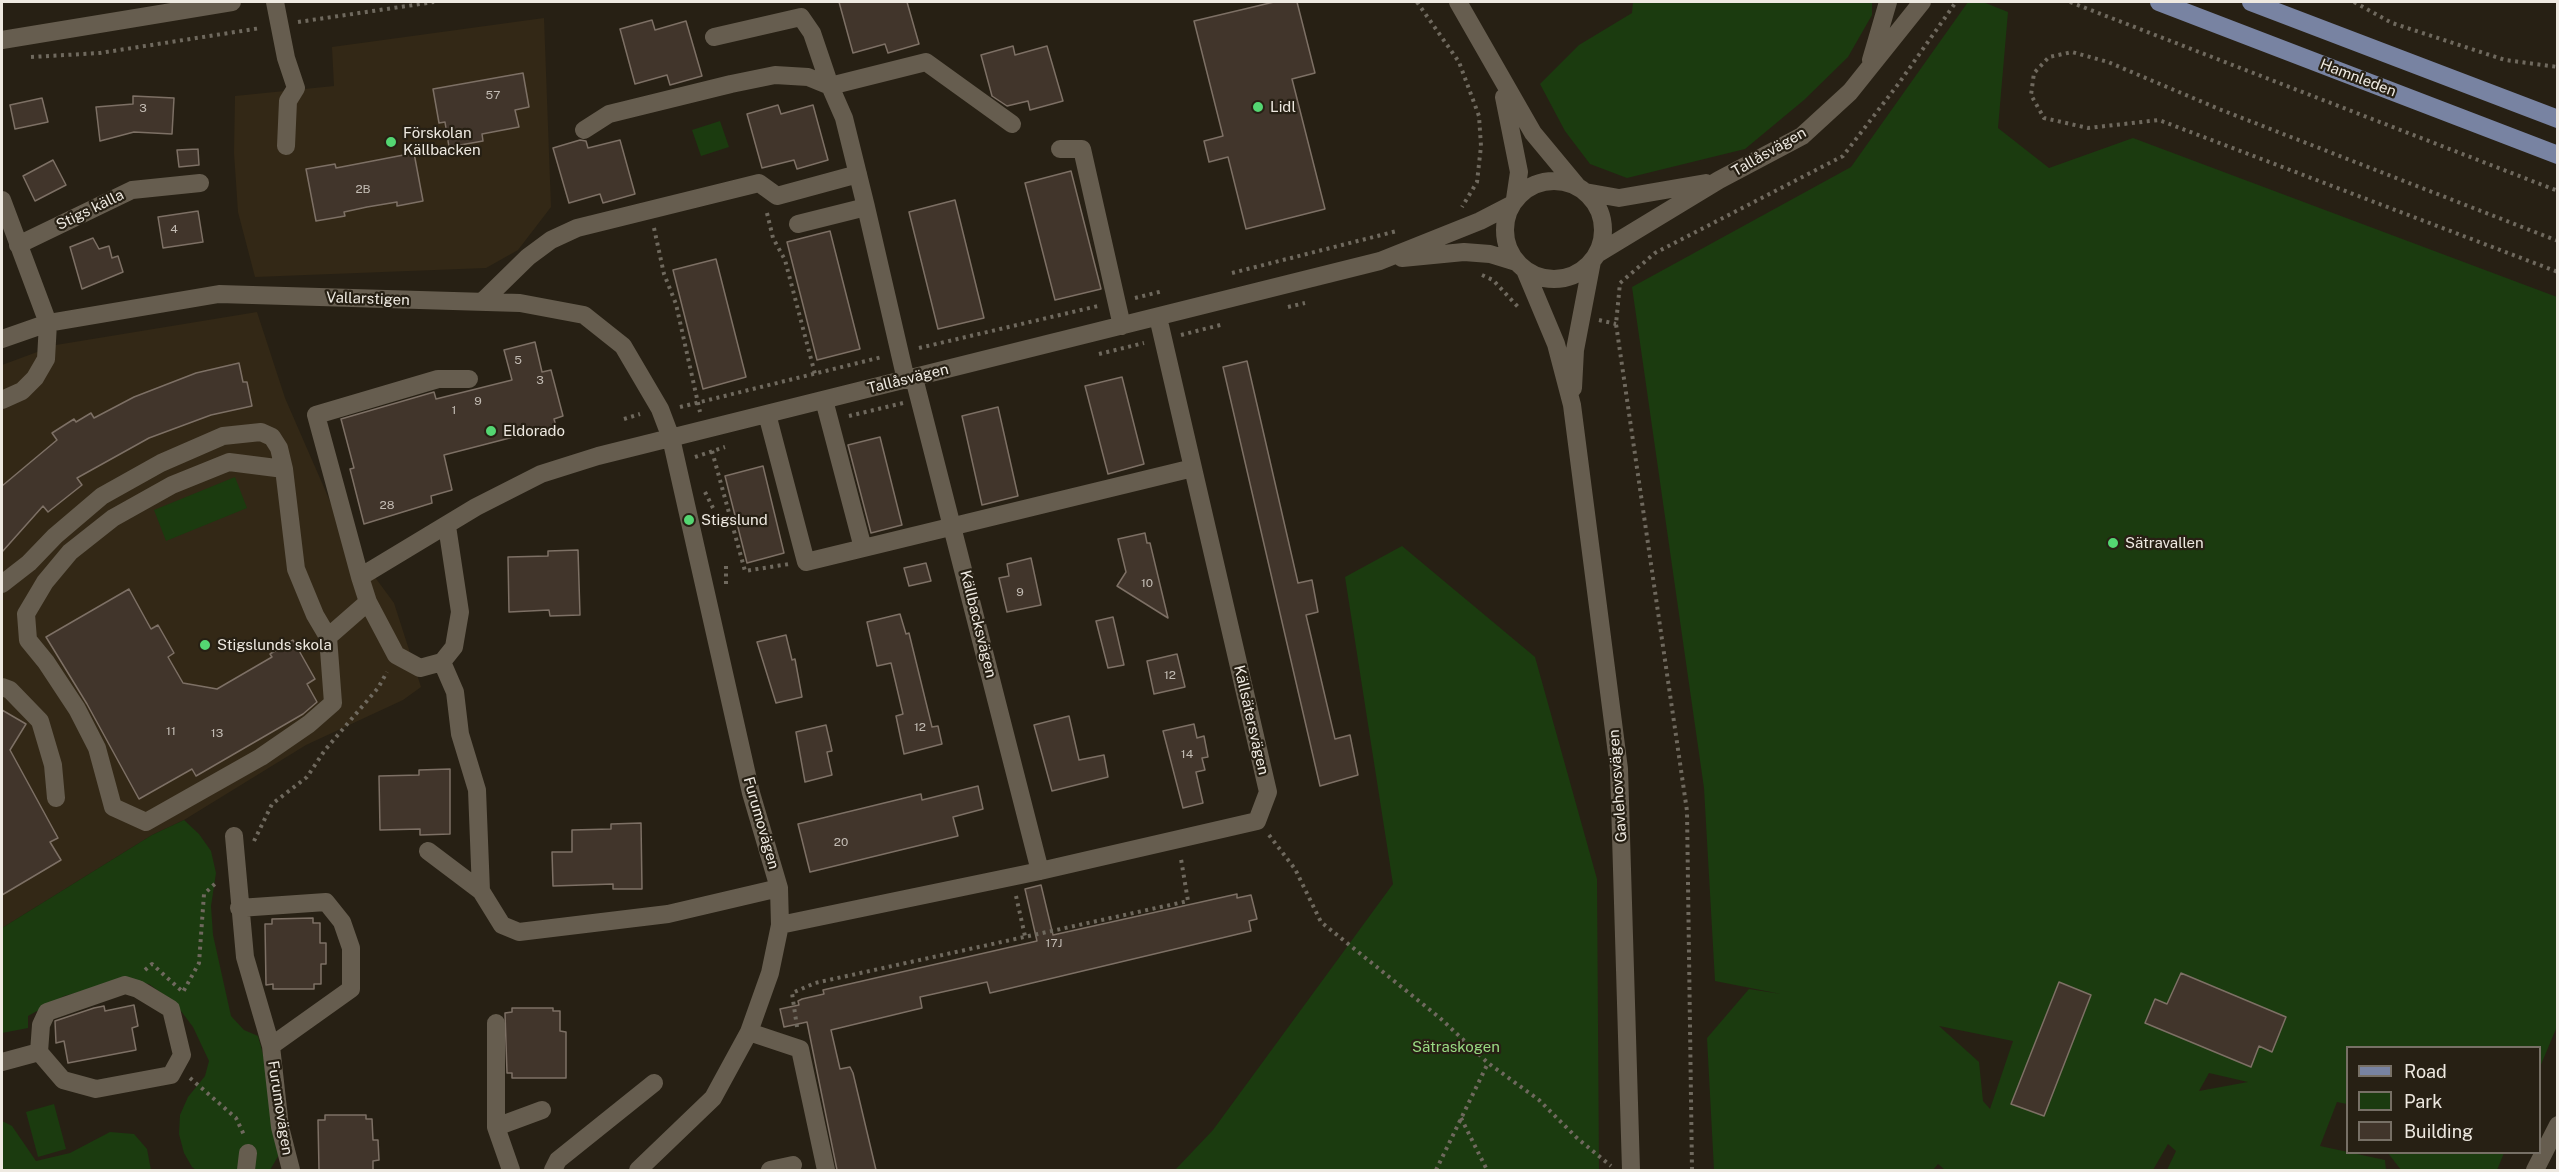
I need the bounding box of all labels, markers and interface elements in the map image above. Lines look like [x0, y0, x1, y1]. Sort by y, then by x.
street label: Hamnleden [2317, 55, 2399, 101]
house number: 57 [486, 88, 500, 102]
place label: Lidl [1270, 98, 1296, 116]
marker: Lidl [1251, 100, 1265, 114]
house number: 3 [139, 101, 147, 115]
place label: Förskolan Källbacken [403, 124, 481, 159]
street label: Tallåsvägen [1729, 124, 1809, 180]
marker: Förskolan Källbacken [384, 135, 398, 149]
house number: 2B [355, 182, 371, 196]
street label: Stigs källa [53, 186, 127, 234]
house number: 4 [170, 222, 178, 236]
street label: Vallarstigen [326, 289, 410, 309]
house number: 5 [514, 353, 522, 367]
street label: Tallåsvägen [866, 360, 950, 398]
house number: 3 [536, 373, 544, 387]
house number: 9 [474, 394, 482, 408]
house number: 1 [452, 403, 456, 417]
place label: Eldorado [503, 422, 565, 440]
marker: Eldorado [484, 424, 498, 438]
house number: 28 [380, 498, 394, 512]
place label: Stigslund [701, 511, 768, 529]
marker: Stigslund [682, 513, 696, 527]
place label: Sätravallen [2125, 534, 2204, 552]
marker: Sätravallen [2106, 536, 2120, 550]
street label: Källbacksvägen [956, 568, 1000, 680]
house number: 10 [1141, 576, 1153, 590]
house number: 9 [1016, 585, 1024, 599]
place label: Stigslunds skola [217, 636, 332, 654]
marker: Stigslunds skola [198, 638, 212, 652]
street label: Källsätersvägen [1230, 663, 1272, 777]
house number: 12 [1164, 668, 1176, 682]
house number: 12 [914, 720, 926, 734]
house number: 11 [166, 724, 176, 738]
house number: 13 [211, 726, 223, 740]
street label: Gavlehovsvägen [1605, 729, 1631, 843]
house number: 14 [1181, 747, 1193, 761]
street label: Furumovägen [739, 775, 783, 871]
house number: 20 [834, 835, 848, 849]
house number: 17J [1046, 936, 1062, 950]
park label: Sätraskogen [1412, 1038, 1500, 1056]
legend [2346, 1046, 2541, 1154]
street label: Furumovägen [264, 1059, 296, 1157]
text: Road [2404, 1061, 2447, 1082]
text: Park [2404, 1091, 2442, 1112]
text: Building [2404, 1121, 2473, 1142]

